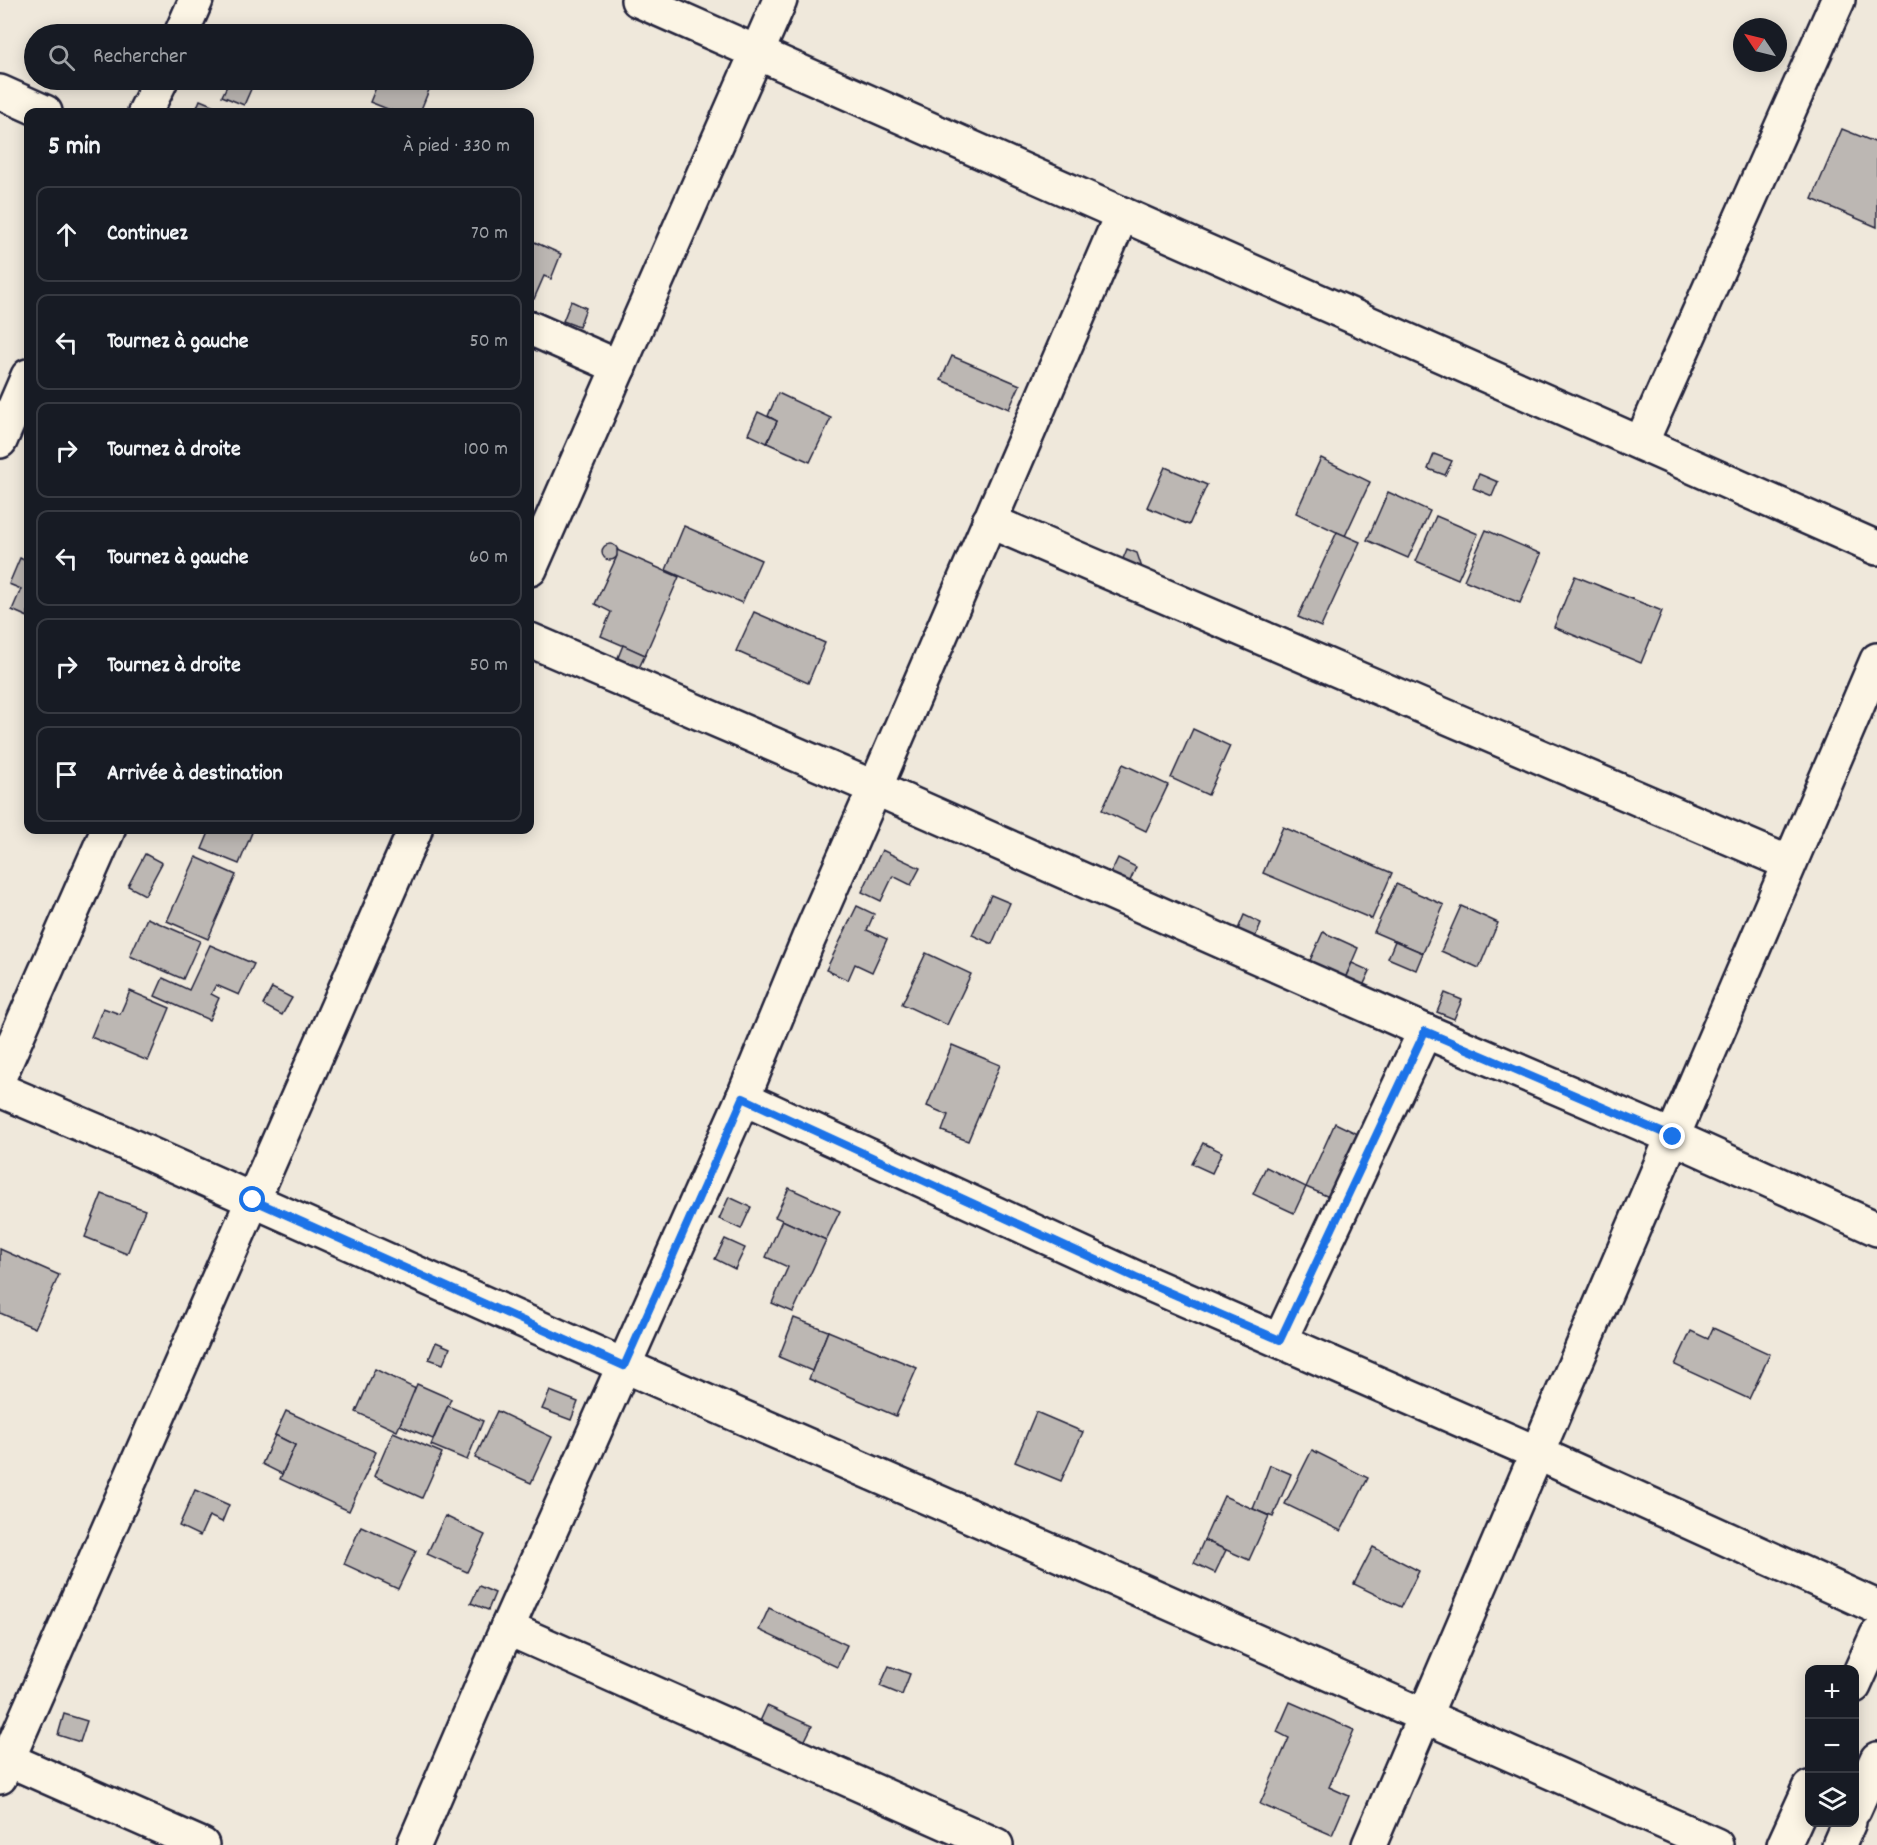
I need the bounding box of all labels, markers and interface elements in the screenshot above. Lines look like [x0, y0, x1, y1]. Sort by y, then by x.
north arrow [1733, 18, 1787, 72]
search box [24, 24, 534, 90]
icon: search [45, 41, 78, 74]
text: Rechercher [93, 42, 187, 73]
text: 5 min [48, 129, 101, 166]
text: À pied · 330 m [403, 133, 510, 161]
icon: ahead [50, 218, 83, 251]
text: Continuez [107, 219, 188, 250]
text: 70 m [471, 220, 508, 248]
icon: left [50, 326, 83, 359]
text: Tournez à gauche [107, 327, 249, 358]
text: 50 m [470, 328, 508, 356]
icon: right [50, 434, 83, 467]
text: Tournez à droite [107, 435, 241, 466]
text: 100 m [464, 436, 508, 464]
icon: left [50, 542, 83, 575]
text: Tournez à gauche [107, 543, 249, 574]
text: 60 m [469, 544, 508, 572]
icon: right [50, 650, 83, 683]
text: Tournez à droite [107, 651, 241, 682]
text: 50 m [470, 652, 508, 680]
icon: arrive [50, 758, 83, 791]
text: Arrivée à destination [107, 759, 283, 790]
route end [1659, 1123, 1685, 1149]
route start [239, 1186, 265, 1212]
map controls [1805, 1665, 1859, 1827]
button: + [1805, 1665, 1859, 1719]
button: − [1805, 1719, 1859, 1773]
button: layers [1805, 1773, 1859, 1827]

